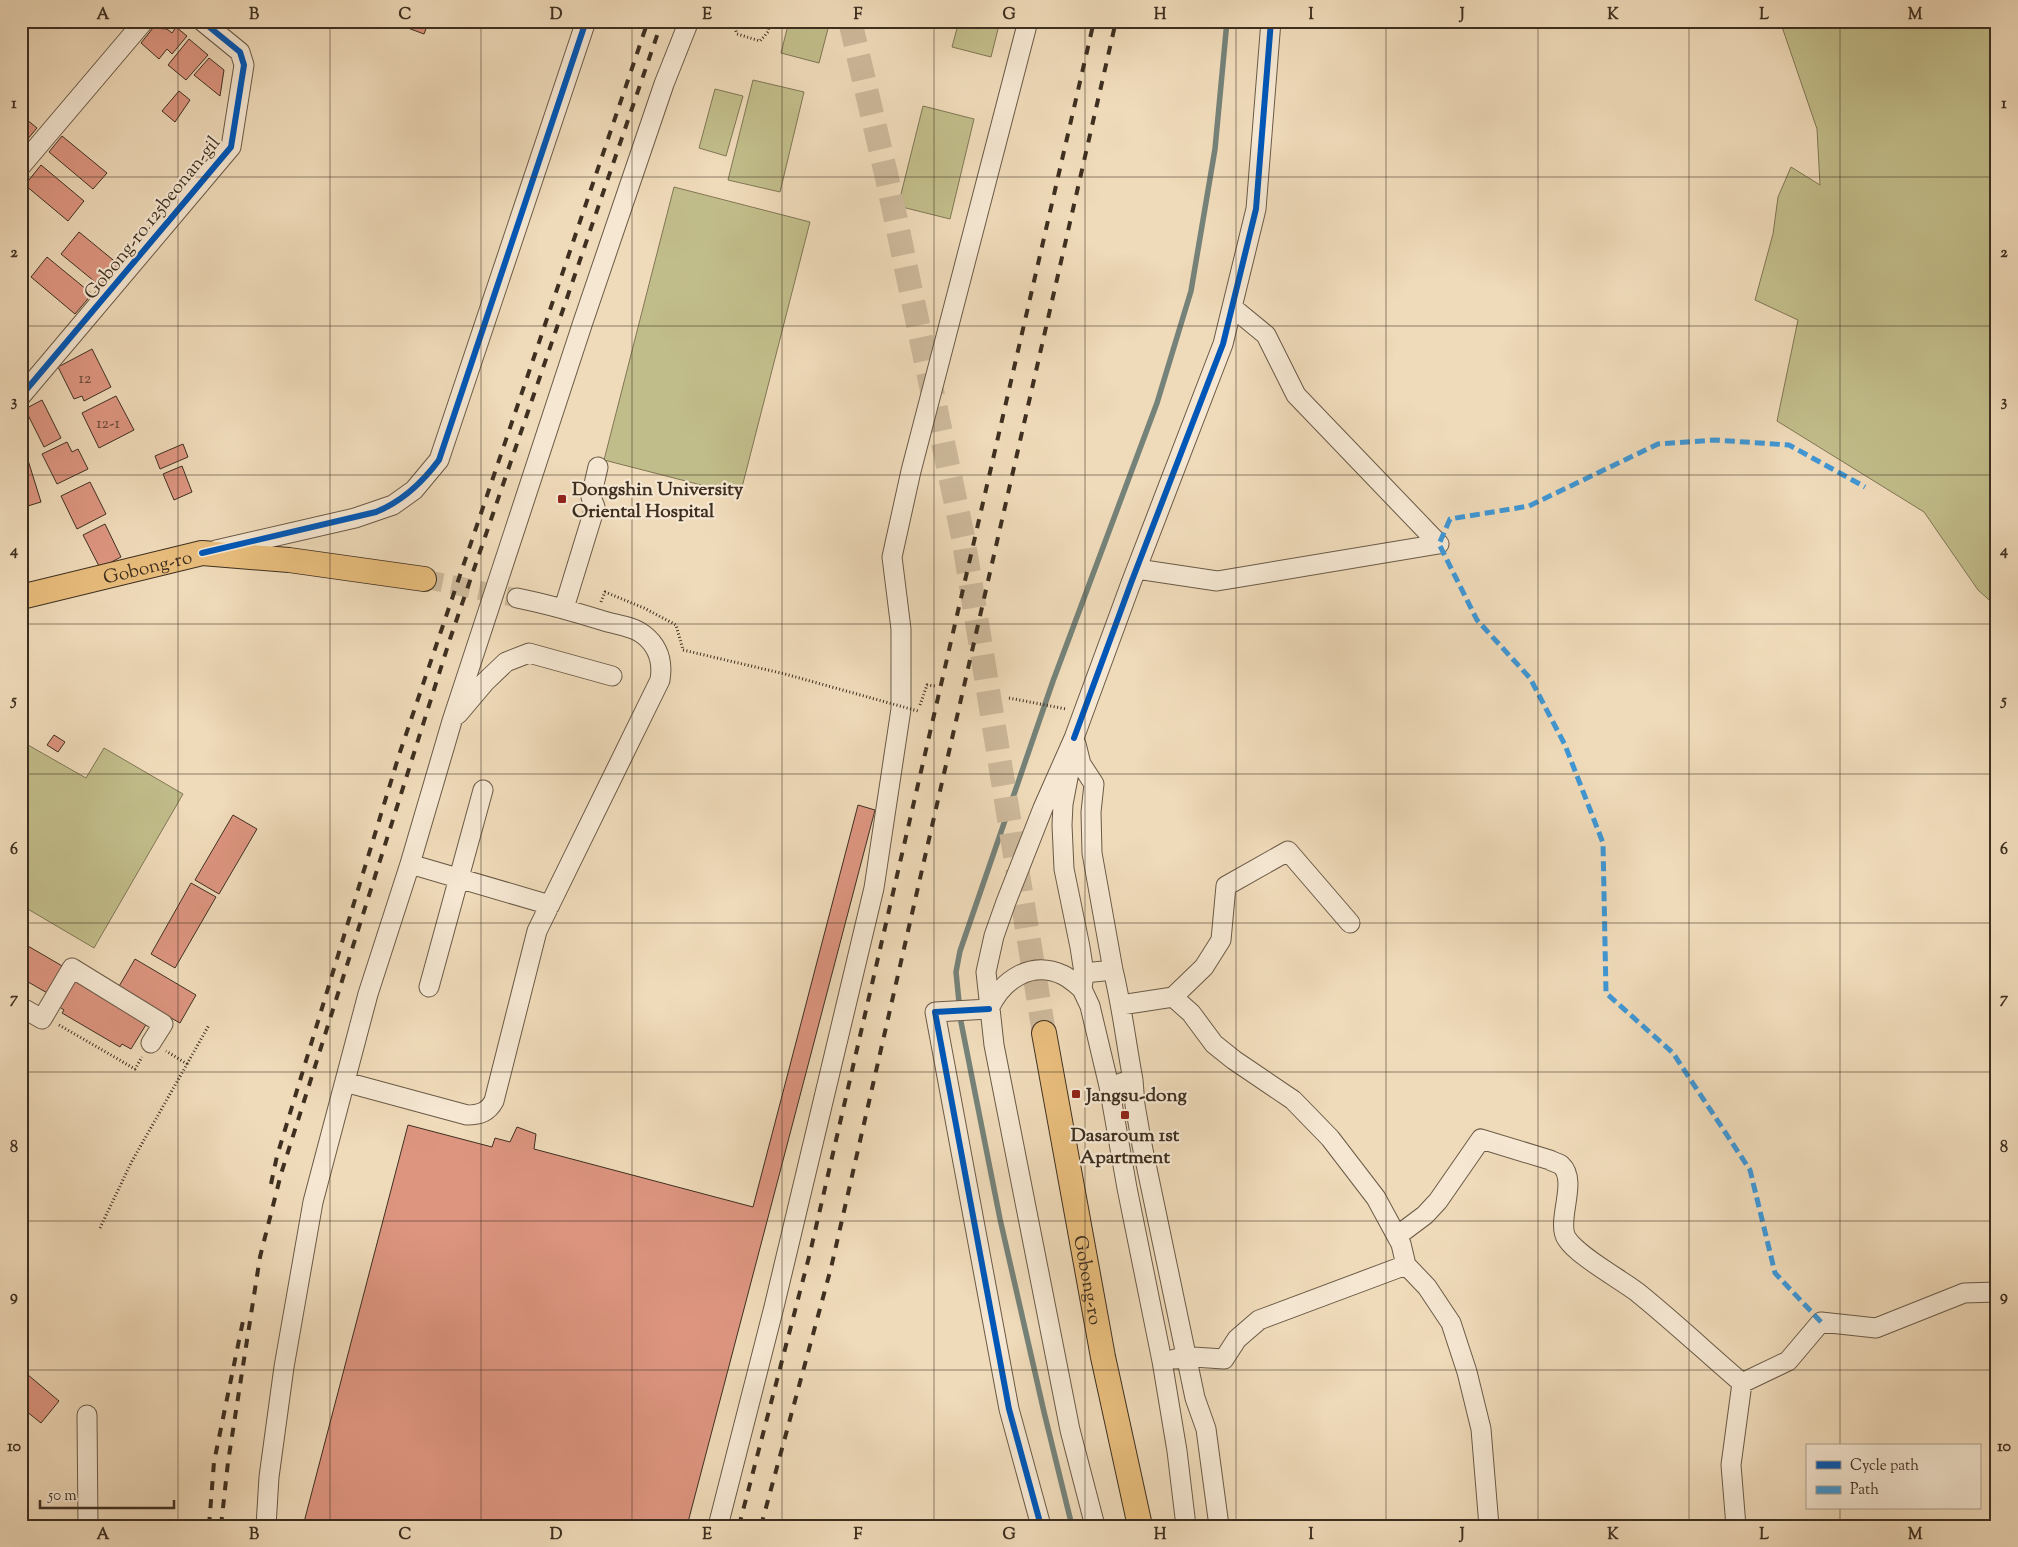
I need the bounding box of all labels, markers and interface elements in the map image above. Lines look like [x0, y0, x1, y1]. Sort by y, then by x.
text: A [97, 4, 110, 27]
text: B [249, 4, 259, 27]
text: C [399, 4, 412, 27]
text: D [550, 4, 563, 27]
text: E [702, 4, 712, 27]
text: F [854, 4, 863, 27]
text: G [1002, 4, 1016, 27]
text: H [1154, 4, 1167, 27]
text: I [1308, 4, 1314, 27]
text: J [1458, 4, 1465, 27]
text: K [1607, 4, 1619, 27]
text: L [1759, 4, 1769, 27]
text: M [1908, 4, 1923, 27]
text: 1 [11, 93, 17, 116]
text: 1 [2001, 93, 2007, 116]
street label: Gobong-ro 125beonan-gil [78, 131, 227, 306]
text: 2 [10, 242, 18, 265]
text: 2 [2000, 242, 2008, 265]
house number: 12 [79, 368, 92, 391]
text: 3 [11, 391, 18, 414]
text: 3 [2001, 391, 2008, 414]
house number: 12-1 [96, 413, 120, 436]
place label: Dongshin University Oriental Hospital [572, 477, 744, 526]
marker: Dongshin University Oriental Hospital [556, 493, 568, 505]
text: 4 [9, 540, 18, 563]
text: 4 [1999, 540, 2008, 563]
street label: Gobong-ro [101, 545, 195, 593]
text: 5 [9, 690, 17, 713]
text: 5 [1999, 690, 2007, 713]
text: 6 [10, 839, 18, 862]
text: 6 [2000, 839, 2008, 862]
text: 7 [10, 988, 19, 1011]
text: 7 [2000, 988, 2009, 1011]
place label: Jangsu-dong [1084, 1083, 1187, 1110]
marker: Jangsu-dong [1070, 1088, 1082, 1100]
marker: Dasaroum 1st Apartment [1119, 1109, 1131, 1121]
place label: Dasaroum 1st Apartment [1071, 1123, 1180, 1172]
text: 8 [10, 1137, 18, 1160]
text: 8 [2000, 1137, 2008, 1160]
street label: Gobong-ro [1065, 1233, 1108, 1327]
text: 9 [10, 1286, 18, 1309]
text: 9 [2000, 1286, 2008, 1309]
text: 10 [7, 1436, 21, 1459]
text: 10 [1997, 1436, 2011, 1459]
legend [1806, 1444, 1980, 1510]
text: Cycle path [1850, 1456, 1919, 1477]
scale bar [40, 1477, 174, 1509]
text: Path [1850, 1480, 1879, 1501]
text: 50 m [47, 1486, 77, 1507]
text: A [97, 1524, 110, 1547]
text: B [249, 1524, 259, 1547]
text: C [399, 1524, 412, 1547]
text: D [550, 1524, 563, 1547]
text: E [702, 1524, 712, 1547]
text: F [854, 1524, 863, 1547]
text: G [1002, 1524, 1016, 1547]
text: H [1154, 1524, 1167, 1547]
text: I [1308, 1524, 1314, 1547]
text: J [1458, 1524, 1465, 1547]
text: K [1607, 1524, 1619, 1547]
text: L [1759, 1524, 1769, 1547]
text: M [1908, 1524, 1923, 1547]

